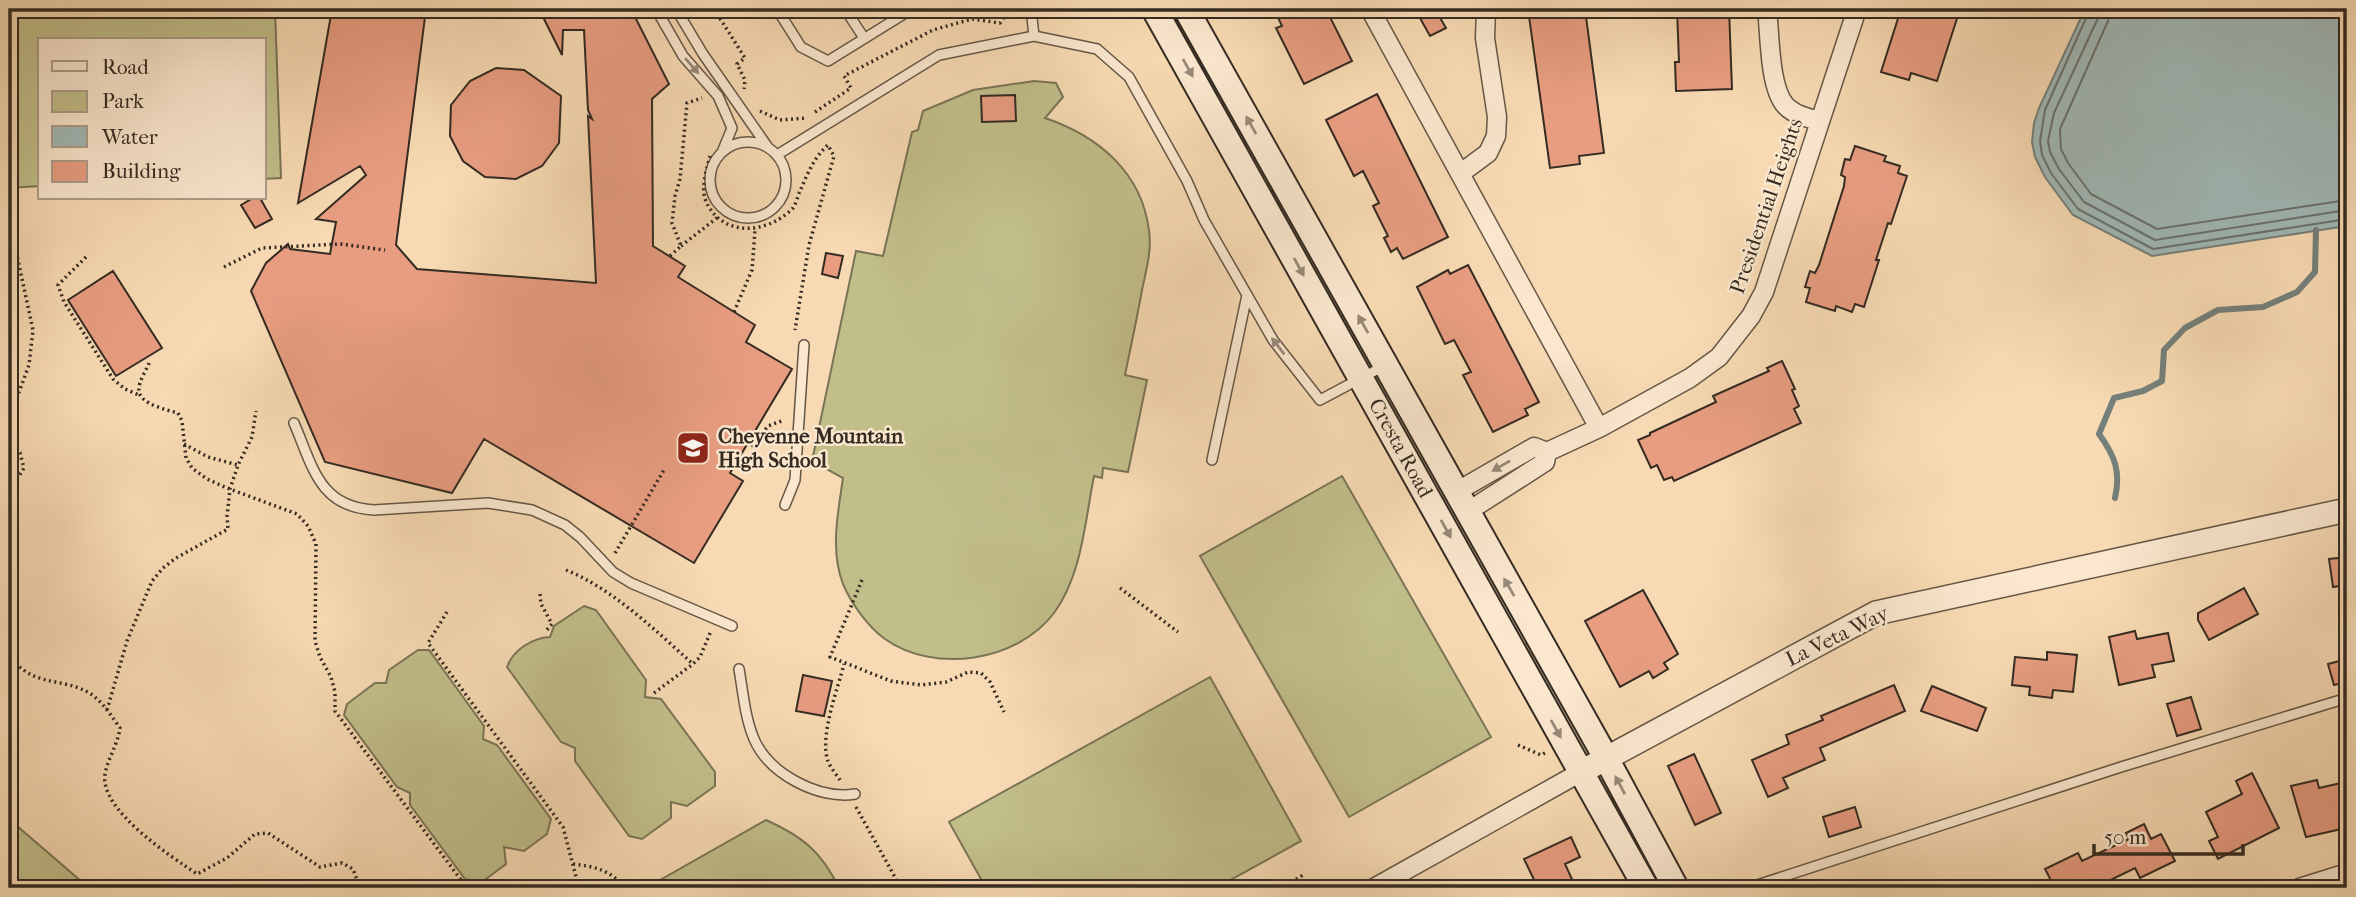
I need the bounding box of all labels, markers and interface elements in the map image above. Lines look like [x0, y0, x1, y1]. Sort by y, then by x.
legend [38, 38, 266, 200]
text: Road [102, 55, 149, 79]
one-way arrow [684, 58, 699, 75]
one-way arrow [1182, 59, 1194, 78]
text: Park [102, 89, 144, 113]
street label: Presidential Heights [1725, 115, 1807, 297]
one-way arrow [1245, 116, 1257, 135]
text: Water [101, 125, 158, 149]
text: Building [102, 159, 181, 183]
one-way arrow [1293, 257, 1305, 276]
one-way arrow [1357, 314, 1368, 334]
one-way arrow [1271, 337, 1285, 355]
street label: Cresta Road [1364, 394, 1438, 502]
place label: Cheyenne Mountain High School [718, 424, 904, 472]
school or university icon: Cheyenne Mountain High School [674, 429, 712, 467]
one-way arrow [1491, 460, 1510, 472]
one-way arrow [1440, 519, 1452, 539]
one-way arrow [1503, 577, 1515, 596]
street label: La Veta Way [1782, 600, 1893, 671]
one-way arrow [1550, 719, 1562, 738]
one-way arrow [1615, 775, 1626, 795]
scale bar [2094, 813, 2242, 857]
text: 50 m [2104, 825, 2147, 849]

